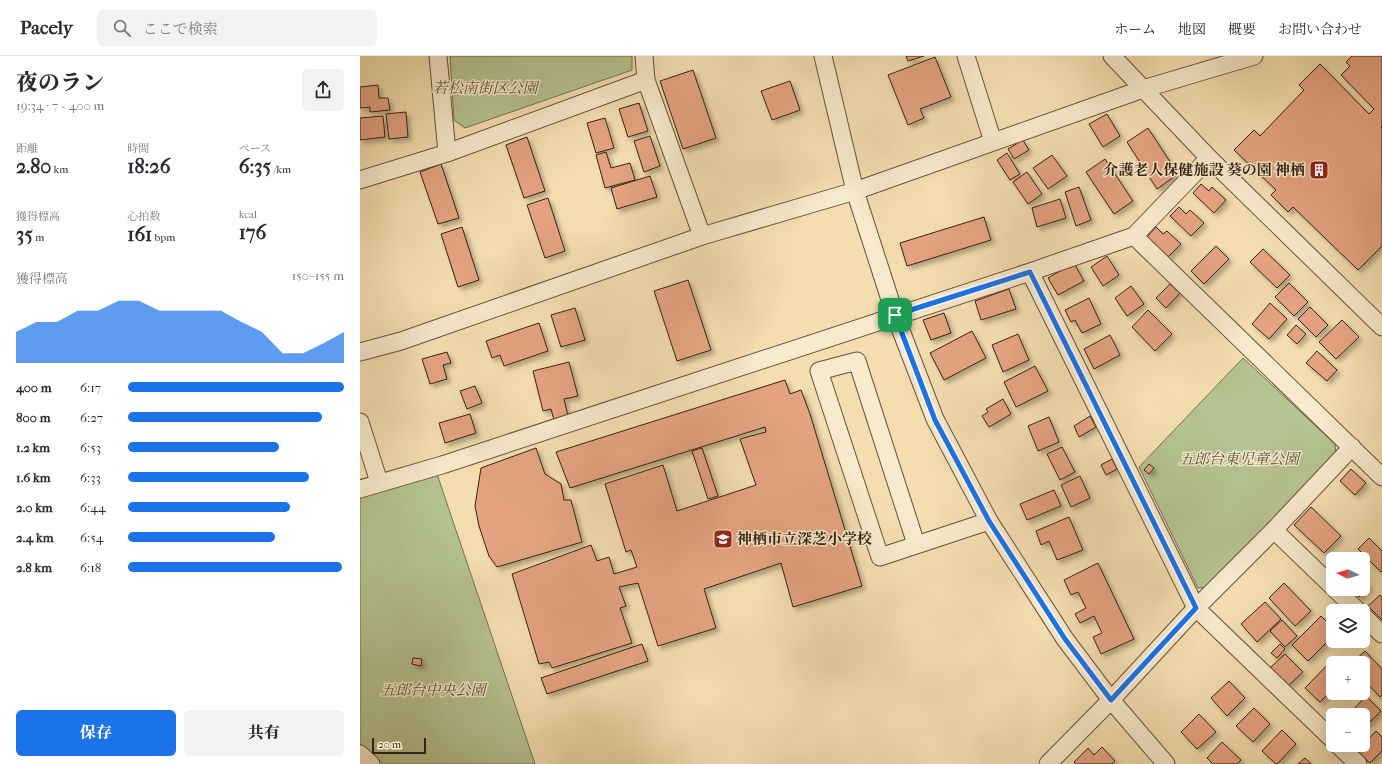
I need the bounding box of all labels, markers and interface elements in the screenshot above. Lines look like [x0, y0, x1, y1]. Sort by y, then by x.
search box [97, 10, 377, 46]
text: Pacely [20, 17, 73, 39]
icon: search [111, 17, 133, 39]
text: ここで検索 [143, 20, 218, 38]
text: ホーム [1114, 21, 1156, 38]
text: 地図 [1178, 21, 1206, 38]
text: 概要 [1228, 21, 1256, 38]
text: お問い合わせ [1278, 21, 1362, 38]
button: share [302, 69, 344, 111]
text: 夜のラン [16, 70, 104, 96]
park label: 若松南街区公園 [432, 79, 540, 97]
text: 19:34 · 7 × 400 m [16, 98, 104, 113]
text: 距離 [16, 142, 38, 155]
text: 時間 [127, 142, 149, 155]
text: ペース [239, 142, 271, 155]
text: 2.80 [16, 155, 51, 178]
text: 18:26 [127, 155, 170, 178]
text: 6:35 [239, 155, 271, 178]
building icon: 介護老人保健施設 葵の園 神栖 [1308, 159, 1330, 181]
place label: 介護老人保健施設 葵の園 神栖 [1104, 161, 1305, 179]
text: km [51, 163, 68, 176]
text: /km [271, 163, 291, 176]
text: kcal [239, 208, 257, 221]
text: 獲得標高 [16, 210, 60, 223]
text: 心拍数 [127, 210, 160, 223]
text: 176 [239, 221, 266, 244]
text: 35 [16, 223, 33, 246]
text: 161 [127, 223, 152, 246]
text: m [33, 231, 44, 244]
text: bpm [152, 231, 175, 244]
text: 150–155 m [292, 268, 344, 283]
text: 獲得標高 [16, 271, 68, 286]
pin [878, 298, 912, 332]
icon: arrive [884, 304, 906, 326]
text: 400 m [16, 380, 52, 395]
text: 6:17 [80, 380, 101, 395]
text: 800 m [16, 410, 50, 425]
text: 6:27 [80, 410, 103, 425]
text: 1.2 km [16, 440, 50, 455]
text: 6:53 [80, 440, 101, 455]
park label: 五郎台東児童公園 [1179, 450, 1302, 468]
text: 1.6 km [16, 470, 50, 485]
text: 6:33 [80, 470, 101, 485]
text: 2.0 km [16, 500, 53, 515]
text: 6:44 [80, 500, 106, 515]
school or university icon: 神栖市立深芝小学校 [712, 528, 734, 550]
text: 2.4 km [16, 530, 53, 545]
text: 6:54 [80, 530, 103, 545]
place label: 神栖市立深芝小学校 [737, 530, 872, 548]
north arrow [1326, 552, 1370, 596]
map controls [1326, 552, 1370, 752]
text: 2.8 km [16, 560, 52, 575]
text: 6:18 [80, 560, 101, 575]
button: layers [1326, 604, 1370, 648]
button: + [1326, 656, 1370, 700]
park label: 五郎台中央公園 [380, 681, 488, 699]
button: − [1326, 708, 1370, 752]
button: 保存 [16, 710, 176, 756]
button: 共有 [184, 710, 344, 756]
scale bar [372, 736, 426, 755]
text: 20 m [378, 738, 401, 751]

